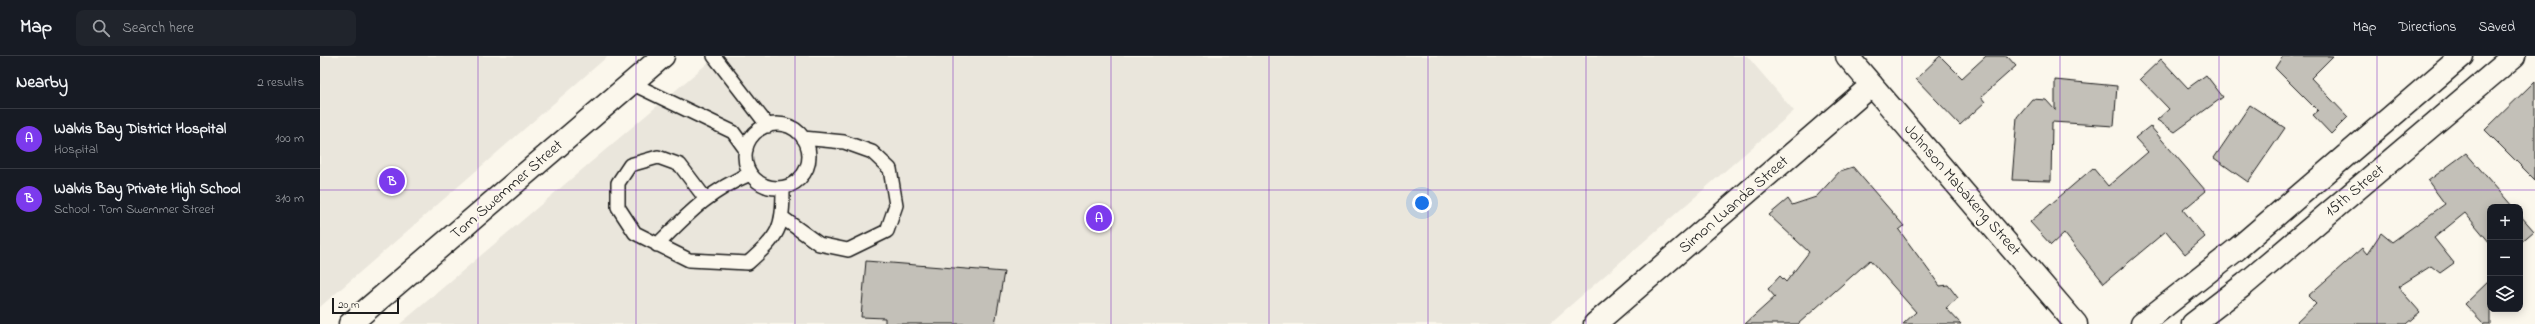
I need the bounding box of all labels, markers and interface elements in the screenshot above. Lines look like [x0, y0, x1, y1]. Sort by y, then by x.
search box [76, 10, 356, 46]
text: Map [20, 14, 52, 41]
icon: search [90, 17, 112, 39]
text: Search here [122, 17, 194, 39]
text: Map [2353, 17, 2376, 38]
text: Directions [2398, 17, 2456, 38]
text: Saved [2478, 17, 2515, 38]
text: Nearby [16, 70, 68, 95]
text: 2 results [257, 73, 304, 92]
text: Walvis Bay District Hospital [54, 118, 226, 140]
street label: Johnson Mabakeng Street [1898, 119, 2027, 262]
text: A [25, 129, 33, 148]
text: 100 m [275, 129, 304, 148]
street label: Tom Swemmer Street [445, 134, 569, 246]
text: Hospital [54, 140, 98, 159]
street label: Simon Luanda Street [1674, 150, 1795, 260]
street label: 15th Street [2320, 158, 2391, 223]
pin: B [379, 166, 405, 196]
text: Walvis Bay Private High School [54, 178, 240, 200]
text: B [25, 189, 33, 208]
text: 310 m [276, 189, 304, 208]
your location [1412, 193, 1432, 213]
text: School · Tom Swemmer Street [54, 200, 215, 219]
pin: A [1086, 203, 1112, 233]
map controls [2487, 204, 2523, 312]
button: + [2487, 204, 2523, 240]
button: − [2487, 240, 2523, 276]
button: layers [2487, 276, 2523, 312]
scale bar [332, 296, 399, 315]
text: 20 m [338, 297, 360, 313]

